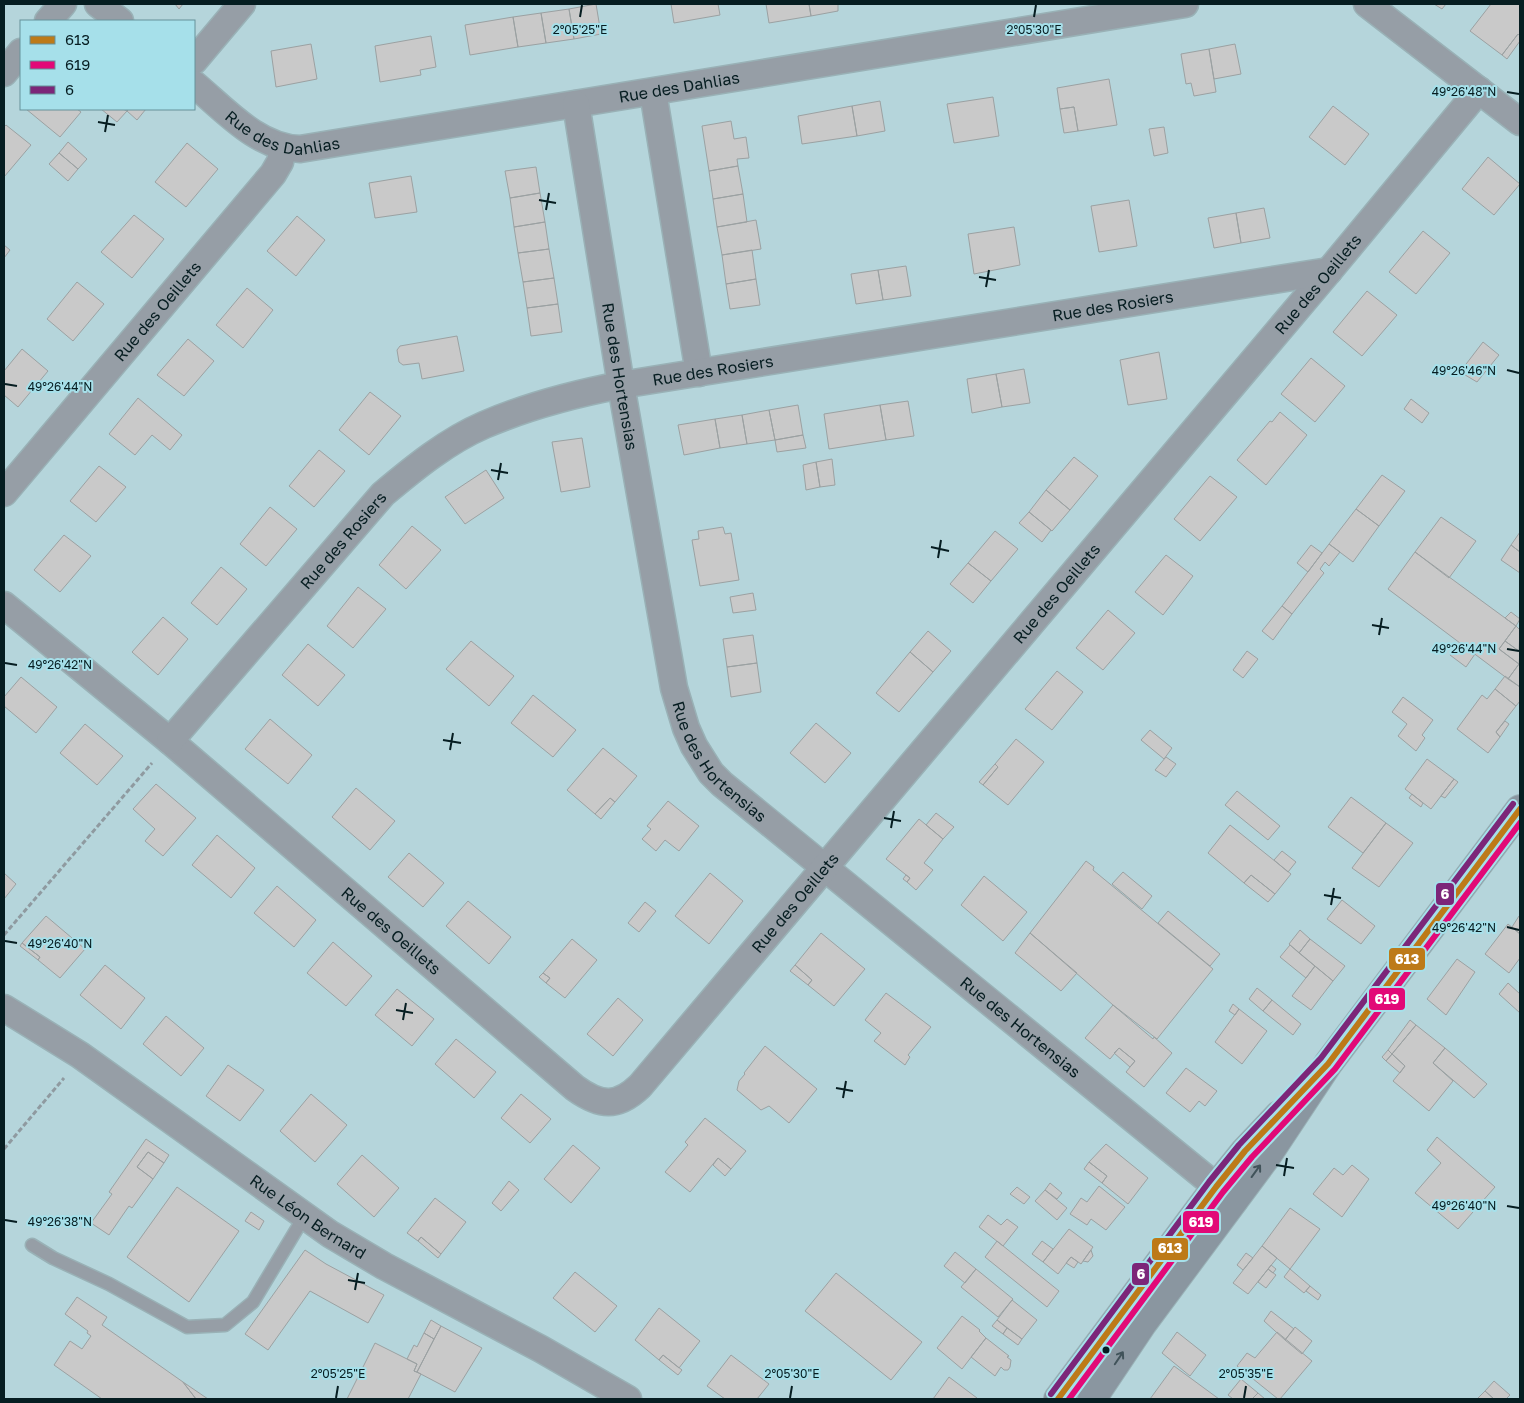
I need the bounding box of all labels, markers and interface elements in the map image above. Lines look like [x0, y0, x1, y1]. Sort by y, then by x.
legend [20, 20, 195, 110]
text: 2°05'25"E [553, 22, 607, 37]
text: 2°05'30"E [1006, 22, 1062, 37]
text: 613 [65, 30, 90, 48]
text: 619 [65, 55, 90, 73]
street label: Rue des Dahlias [617, 67, 741, 107]
text: 6 [65, 80, 74, 98]
text: 49°26'48"N [1432, 84, 1496, 99]
street label: Rue des Dahlias [221, 106, 341, 159]
street label: Rue des Oeillets [1270, 230, 1366, 338]
street label: Rue des Oeillets [110, 257, 205, 365]
street label: Rue des Rosiers [1051, 286, 1175, 325]
street label: Rue des Hortensias [598, 301, 642, 452]
street label: Rue des Rosiers [651, 351, 775, 390]
text: 49°26'46"N [1432, 363, 1496, 378]
text: 49°26'44"N [28, 379, 92, 394]
street label: Rue des Rosiers [296, 487, 391, 593]
street label: Rue des Oeillets [1009, 539, 1104, 648]
text: 49°26'44"N [1432, 641, 1496, 656]
text: 49°26'42"N [28, 657, 92, 672]
street label: Rue des Hortensias [668, 699, 771, 826]
street label: Rue des Oeillets [747, 849, 843, 957]
street label: Rue des Oeillets [337, 882, 445, 979]
line badge: 6 [1435, 882, 1455, 906]
text: 6 [1441, 885, 1450, 902]
text: 49°26'42"N [1432, 920, 1496, 935]
text: 49°26'40"N [28, 936, 92, 951]
line badge: 613 [1388, 947, 1426, 971]
text: 613 [1395, 950, 1419, 967]
street label: Rue des Hortensias [956, 972, 1085, 1082]
line badge: 619 [1368, 987, 1406, 1011]
text: 619 [1375, 990, 1400, 1007]
one-way arrow [1251, 1164, 1261, 1178]
street label: Rue Léon Bernard [246, 1170, 370, 1263]
text: 49°26'40"N [1432, 1198, 1496, 1213]
line badge: 619 [1182, 1210, 1220, 1234]
text: 619 [1189, 1213, 1214, 1230]
text: 49°26'38"N [28, 1214, 92, 1229]
line badge: 613 [1151, 1237, 1189, 1261]
text: 613 [1158, 1239, 1182, 1256]
line badge: 6 [1131, 1262, 1150, 1286]
text: 6 [1137, 1265, 1146, 1282]
unlabelled marker [1101, 1345, 1111, 1355]
one-way arrow [1114, 1352, 1124, 1366]
text: 2°05'25"E [311, 1366, 365, 1381]
text: 2°05'30"E [764, 1366, 820, 1381]
text: 2°05'35"E [1219, 1366, 1273, 1381]

